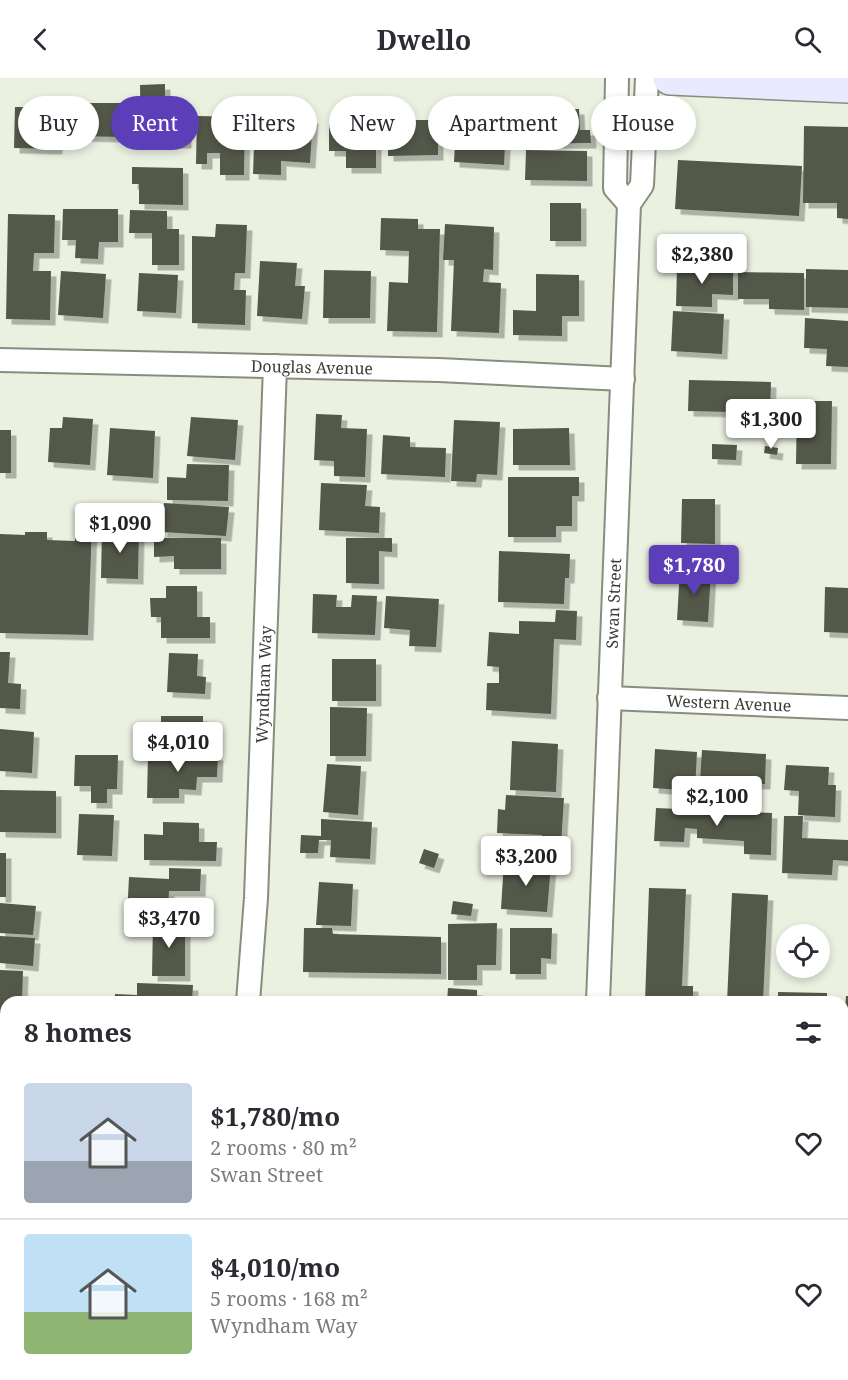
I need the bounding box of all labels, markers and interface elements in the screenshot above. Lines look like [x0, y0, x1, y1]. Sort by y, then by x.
text: Dwello [377, 21, 471, 58]
icon: back [24, 23, 57, 56]
icon: search [791, 23, 824, 56]
chip: Buy [18, 96, 99, 150]
chip: Rent [111, 96, 199, 150]
chip: Filters [211, 96, 317, 150]
chip: New [329, 96, 416, 150]
chip: Apartment [428, 96, 579, 150]
chip: House [591, 96, 696, 150]
pin: $2,380 [653, 234, 751, 285]
text: $2,380 [671, 240, 733, 267]
street label: Douglas Avenue [251, 355, 373, 379]
pin: $1,300 [722, 399, 820, 450]
text: $1,300 [740, 405, 802, 432]
pin: $1,090 [71, 503, 169, 554]
text: $1,090 [89, 509, 151, 536]
pin: $1,780 [645, 545, 743, 596]
text: $1,780 [663, 551, 725, 578]
street label: Swan Street [601, 557, 626, 649]
street label: Wyndham Way [251, 624, 277, 744]
street label: Western Avenue [666, 689, 792, 717]
pin: $4,010 [129, 722, 227, 773]
text: $4,010 [147, 728, 209, 755]
pin: $2,100 [668, 776, 766, 827]
text: $2,100 [686, 782, 748, 809]
pin: $3,200 [477, 836, 575, 887]
text: $3,200 [495, 842, 557, 869]
pin: $3,470 [120, 898, 218, 949]
text: $3,470 [138, 904, 200, 931]
map controls [776, 924, 830, 978]
button: locate [776, 924, 830, 978]
text: 8 homes [24, 1014, 132, 1050]
icon: filters [792, 1016, 825, 1049]
text: $1,780/mo [210, 1098, 340, 1134]
icon: home [72, 1107, 144, 1179]
icon: heart [792, 1127, 825, 1160]
text: 2 rooms · 80 m² [210, 1134, 357, 1161]
text: Swan Street [210, 1161, 323, 1188]
text: $4,010/mo [210, 1249, 340, 1285]
icon: home [72, 1258, 144, 1330]
icon: heart [792, 1278, 825, 1311]
text: 5 rooms · 168 m² [210, 1285, 368, 1312]
text: Wyndham Way [210, 1312, 357, 1339]

